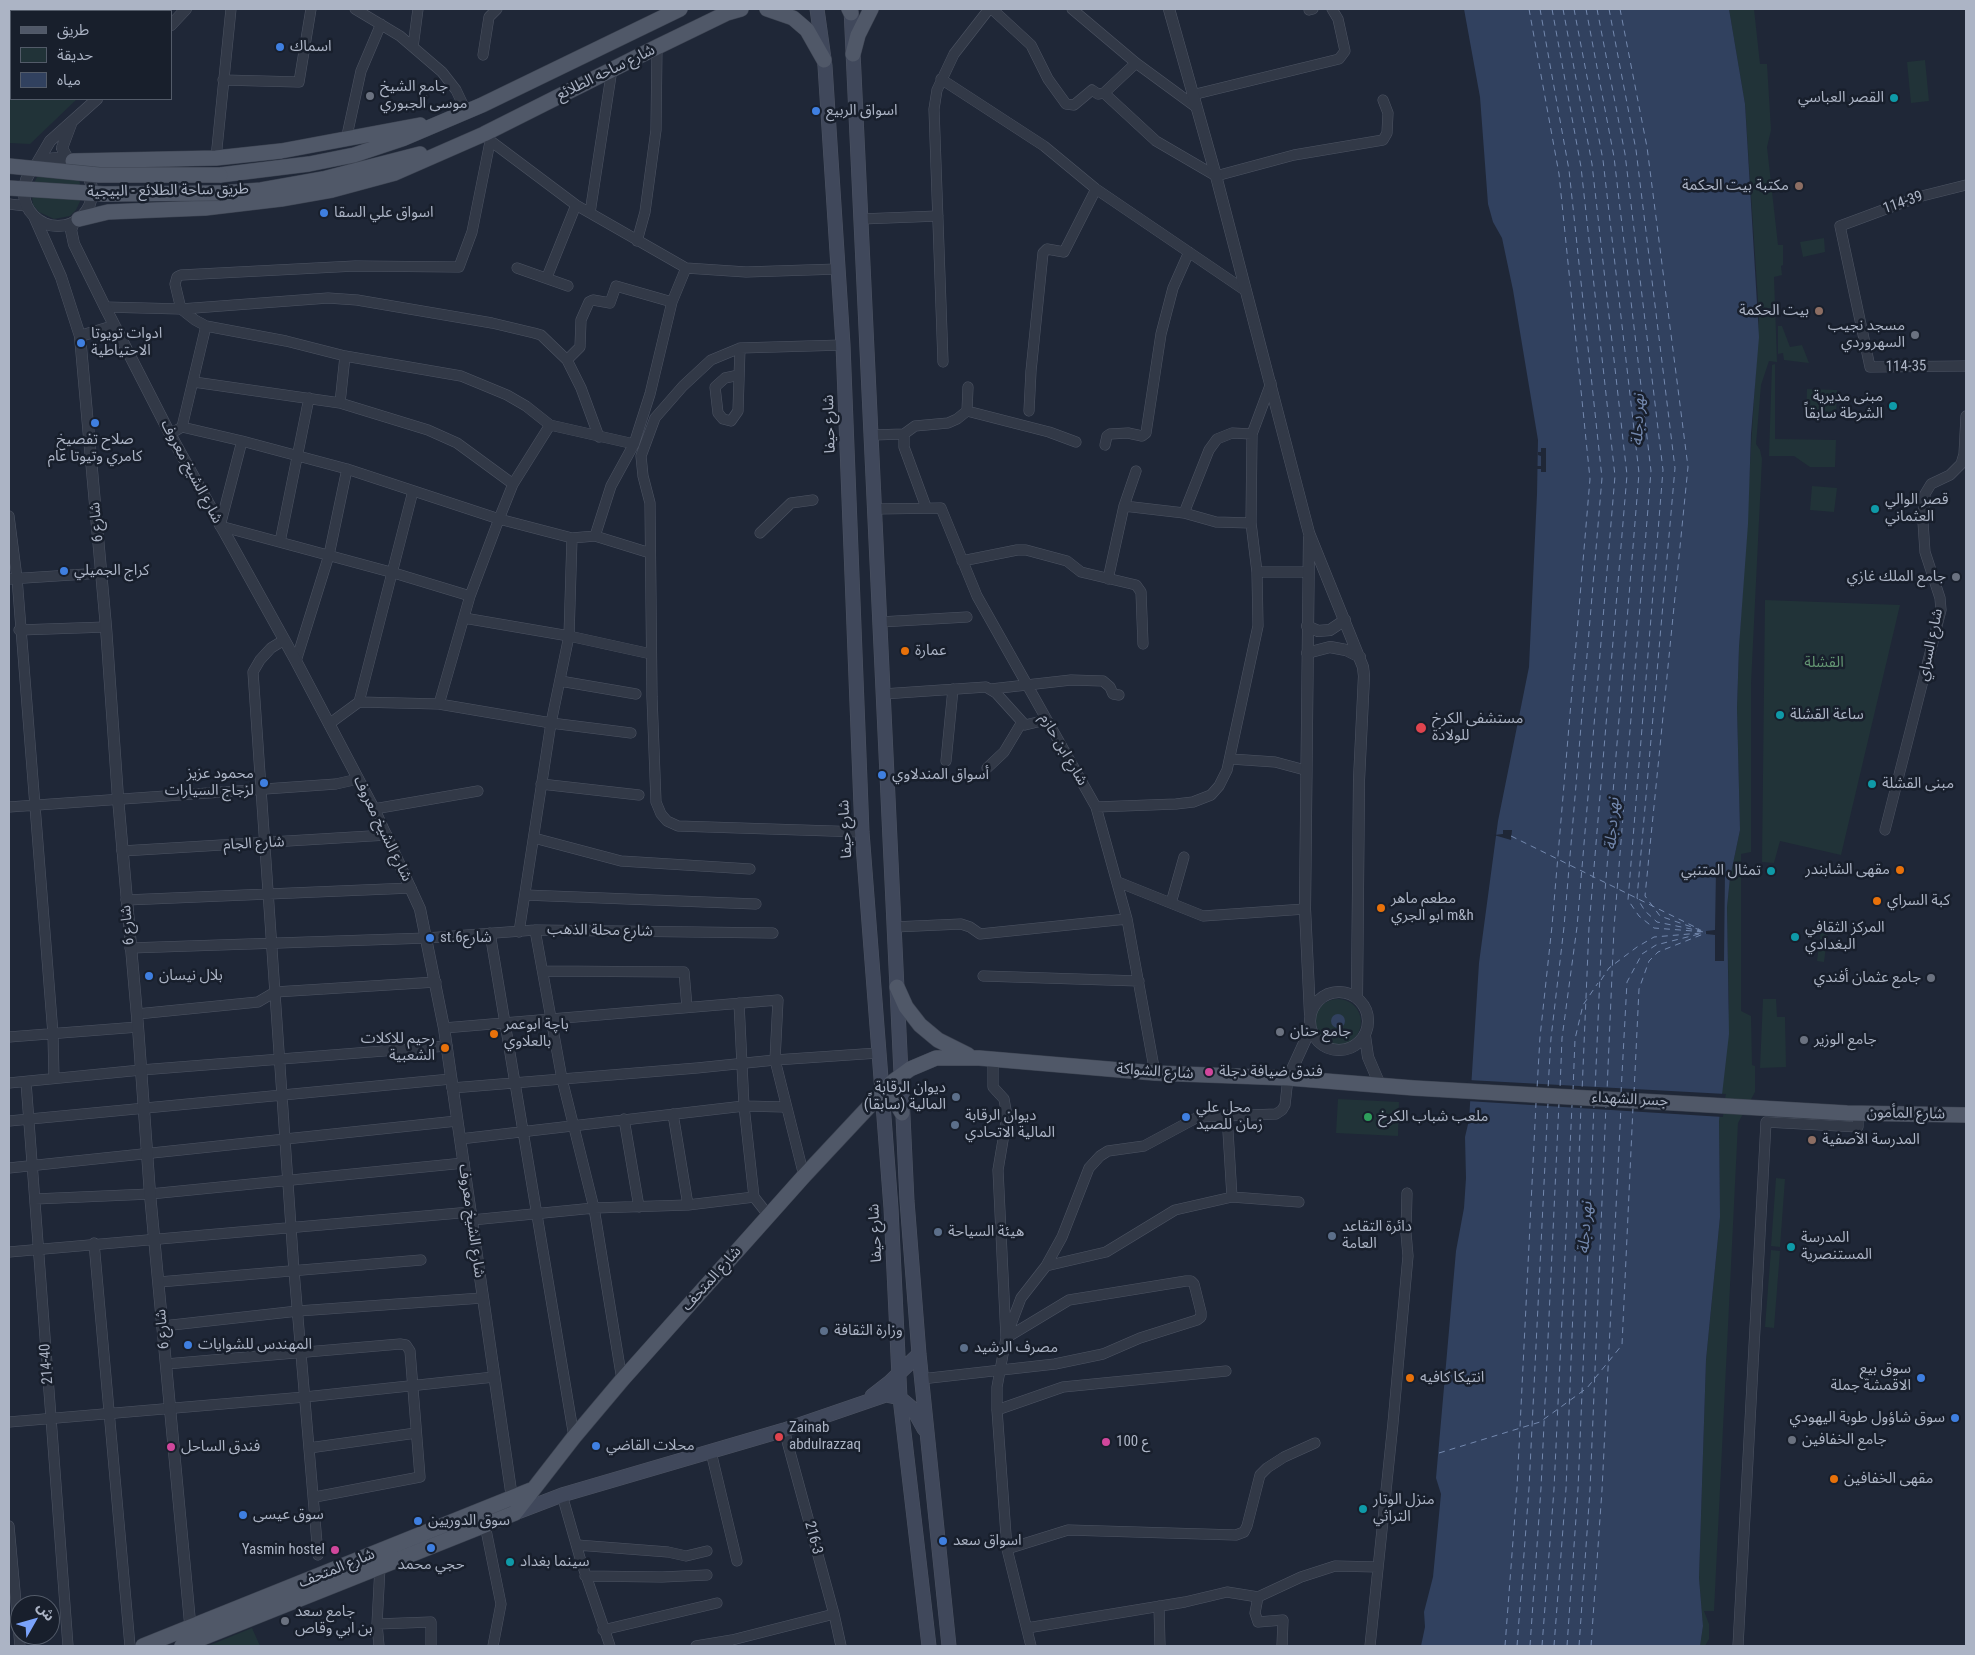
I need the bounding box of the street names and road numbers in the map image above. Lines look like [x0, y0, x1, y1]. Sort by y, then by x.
street label: شارع ساحه الطلائع [554, 41, 658, 105]
street label: طريق ساحة الطلائع - البيجية [87, 181, 249, 201]
street label: 114-39 [1881, 188, 1925, 218]
street label: 114-35 [1885, 358, 1927, 376]
street label: شارع حيفا [820, 394, 840, 454]
street label: شارع الشيخ معروف [156, 417, 226, 527]
street label: شارع 6 [86, 501, 108, 543]
street label: شارع السراي [1915, 607, 1947, 683]
street label: شارع ابن حازم [1035, 711, 1091, 789]
street label: شارع الشيخ معروف [349, 773, 415, 885]
street label: شارع حيفا [835, 799, 857, 859]
street label: شارع الجام [223, 833, 285, 855]
street label: شارع 6 [117, 904, 139, 946]
street label: شارع محلة الذهب [547, 921, 653, 941]
street label: شارع الشواكة [1116, 1060, 1194, 1084]
street label: جسر الشهداء [1591, 1089, 1669, 1111]
street label: شارع المأمون [1867, 1104, 1945, 1124]
street label: شارع الشيخ معروف [454, 1163, 488, 1279]
street label: شارع حيفا [865, 1203, 887, 1263]
street label: شارع المتحف [678, 1243, 746, 1315]
street label: شارع 6 [152, 1308, 174, 1350]
street label: 214-40 [37, 1343, 57, 1385]
street label: 216-3 [800, 1520, 826, 1556]
street label: شارع المتحف [296, 1546, 378, 1592]

